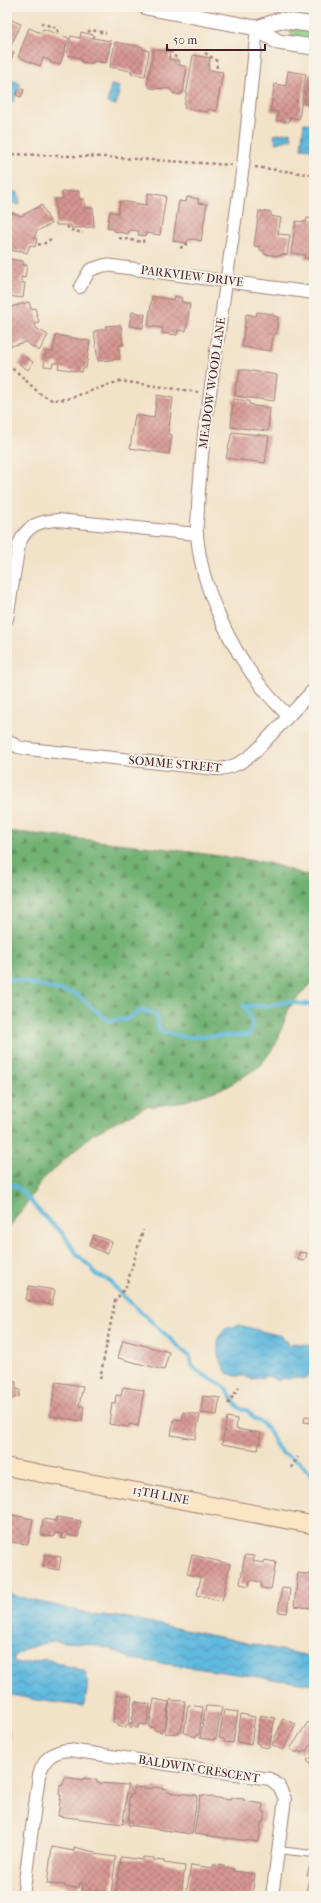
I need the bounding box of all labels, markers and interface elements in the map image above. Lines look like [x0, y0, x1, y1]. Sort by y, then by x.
scale bar [167, 26, 265, 52]
text: 50 m [173, 33, 197, 47]
street label: PARKVIEW DRIVE [140, 263, 244, 289]
street label: MEADOW WOOD LANE [196, 316, 228, 450]
street label: SOMME STREET [128, 753, 223, 775]
street label: 13TH LINE [131, 1483, 191, 1507]
street label: BALDWIN CRESCENT [137, 1752, 262, 1786]

